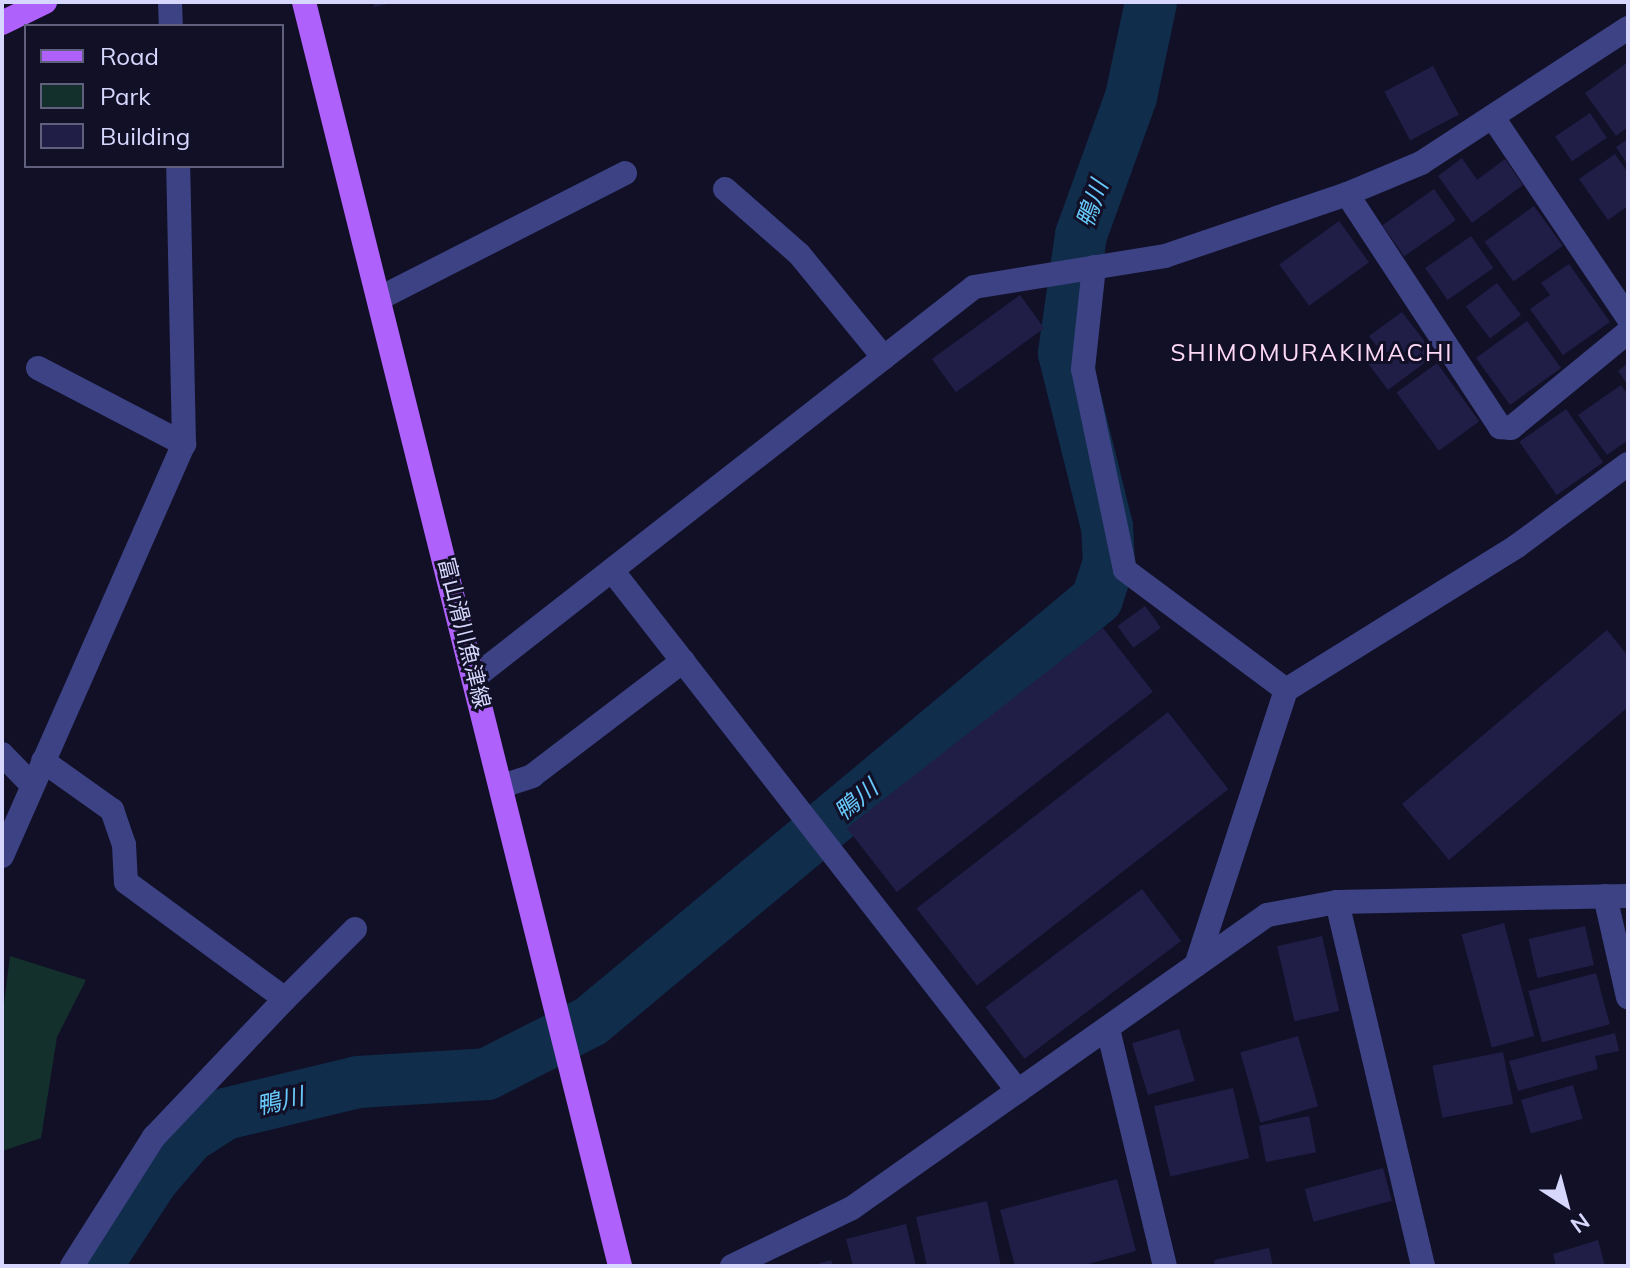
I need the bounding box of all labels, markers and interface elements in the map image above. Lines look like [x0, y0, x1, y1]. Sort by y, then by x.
legend [24, 24, 284, 168]
text: Road [100, 41, 159, 71]
text: Park [100, 81, 151, 111]
text: Building [100, 121, 190, 151]
water label: 鴨川 [1070, 177, 1114, 231]
district label: SHIMOMURAKIMACHI [1170, 339, 1454, 367]
street label: 富山滑川魚津線 [433, 555, 495, 711]
water label: 鴨川 [828, 774, 884, 826]
water label: 鴨川 [253, 1082, 307, 1120]
north arrow [1526, 1164, 1606, 1244]
text: N [1565, 1207, 1595, 1240]

